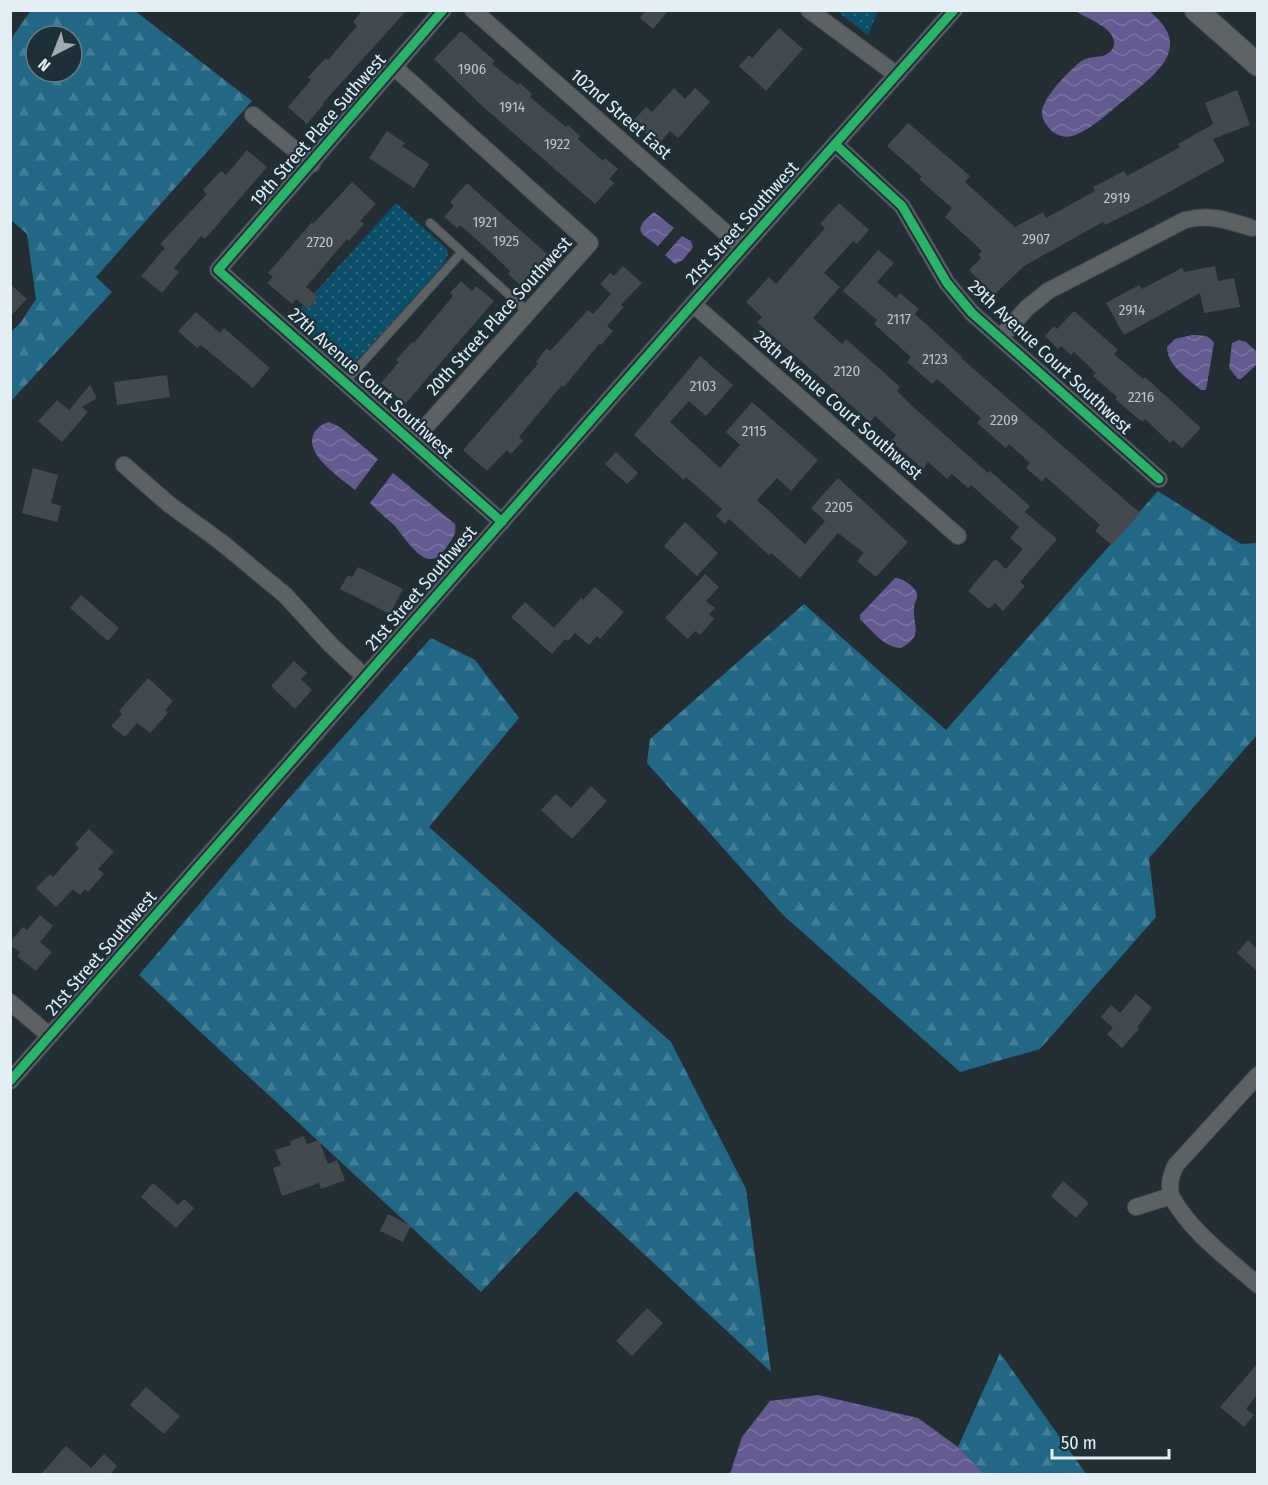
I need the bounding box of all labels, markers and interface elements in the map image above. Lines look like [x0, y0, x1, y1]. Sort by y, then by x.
north arrow [24, 24, 84, 84]
street label: 19th Street Place Suthwest [246, 49, 390, 211]
text: N [34, 55, 54, 75]
house number: 1906 [458, 60, 486, 78]
street label: 102nd Street East [566, 64, 676, 164]
house number: 1914 [499, 98, 525, 116]
house number: 1922 [544, 135, 570, 153]
street label: 21st Street Southwest [681, 157, 803, 289]
house number: 2919 [1104, 189, 1130, 207]
house number: 1921 [472, 213, 498, 231]
house number: 2907 [1022, 230, 1050, 248]
street label: 20th Street Place Southwest [422, 232, 576, 400]
house number: 1925 [493, 232, 519, 250]
house number: 2720 [307, 233, 333, 251]
street label: 29th Avenue Court Southwest [964, 275, 1137, 439]
house number: 2914 [1119, 301, 1145, 319]
street label: 27th Avenue Court Southwest [284, 303, 458, 463]
house number: 2117 [887, 310, 911, 328]
street label: 28th Avenue Court Southwest [749, 326, 927, 484]
house number: 2123 [922, 350, 948, 368]
house number: 2120 [834, 362, 860, 380]
house number: 2103 [690, 377, 717, 395]
house number: 2216 [1128, 388, 1154, 406]
house number: 2209 [990, 411, 1018, 429]
house number: 2115 [742, 422, 766, 440]
house number: 2205 [825, 498, 853, 516]
street label: 21st Street Southwest [361, 521, 481, 655]
street label: 21st Street Southwest [41, 886, 161, 1020]
scale bar [1052, 1422, 1169, 1460]
text: 50 m [1061, 1432, 1097, 1454]

